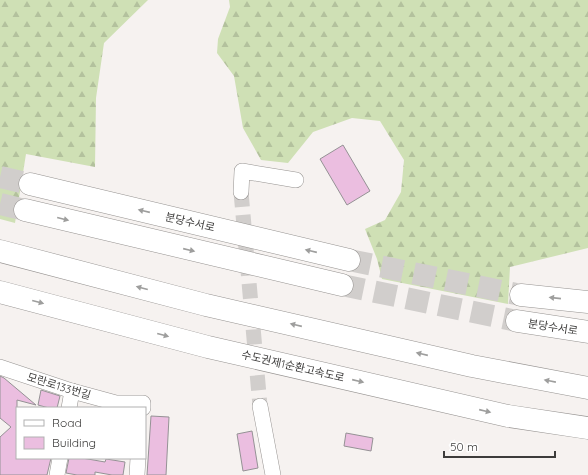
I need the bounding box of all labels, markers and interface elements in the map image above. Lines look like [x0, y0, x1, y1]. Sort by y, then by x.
one-way arrow [137, 208, 149, 214]
street label: 분당수서로 [164, 209, 216, 235]
one-way arrow [56, 217, 69, 223]
one-way arrow [183, 247, 195, 253]
one-way arrow [305, 247, 317, 253]
one-way arrow [136, 285, 148, 291]
one-way arrow [549, 295, 561, 302]
one-way arrow [31, 299, 44, 305]
street label: 분당수서로 [527, 316, 579, 338]
one-way arrow [290, 322, 302, 328]
one-way arrow [158, 332, 170, 338]
street label: 수도권제1순환고속도로 [240, 347, 346, 385]
one-way arrow [416, 351, 429, 357]
street label: 모란로133번길 [25, 370, 93, 402]
one-way arrow [544, 377, 556, 383]
one-way arrow [352, 378, 364, 384]
legend [16, 407, 146, 459]
one-way arrow [478, 408, 491, 414]
text: Road [52, 415, 82, 430]
scale bar [444, 433, 555, 459]
text: Building [52, 435, 96, 450]
text: 50 m [450, 439, 478, 454]

